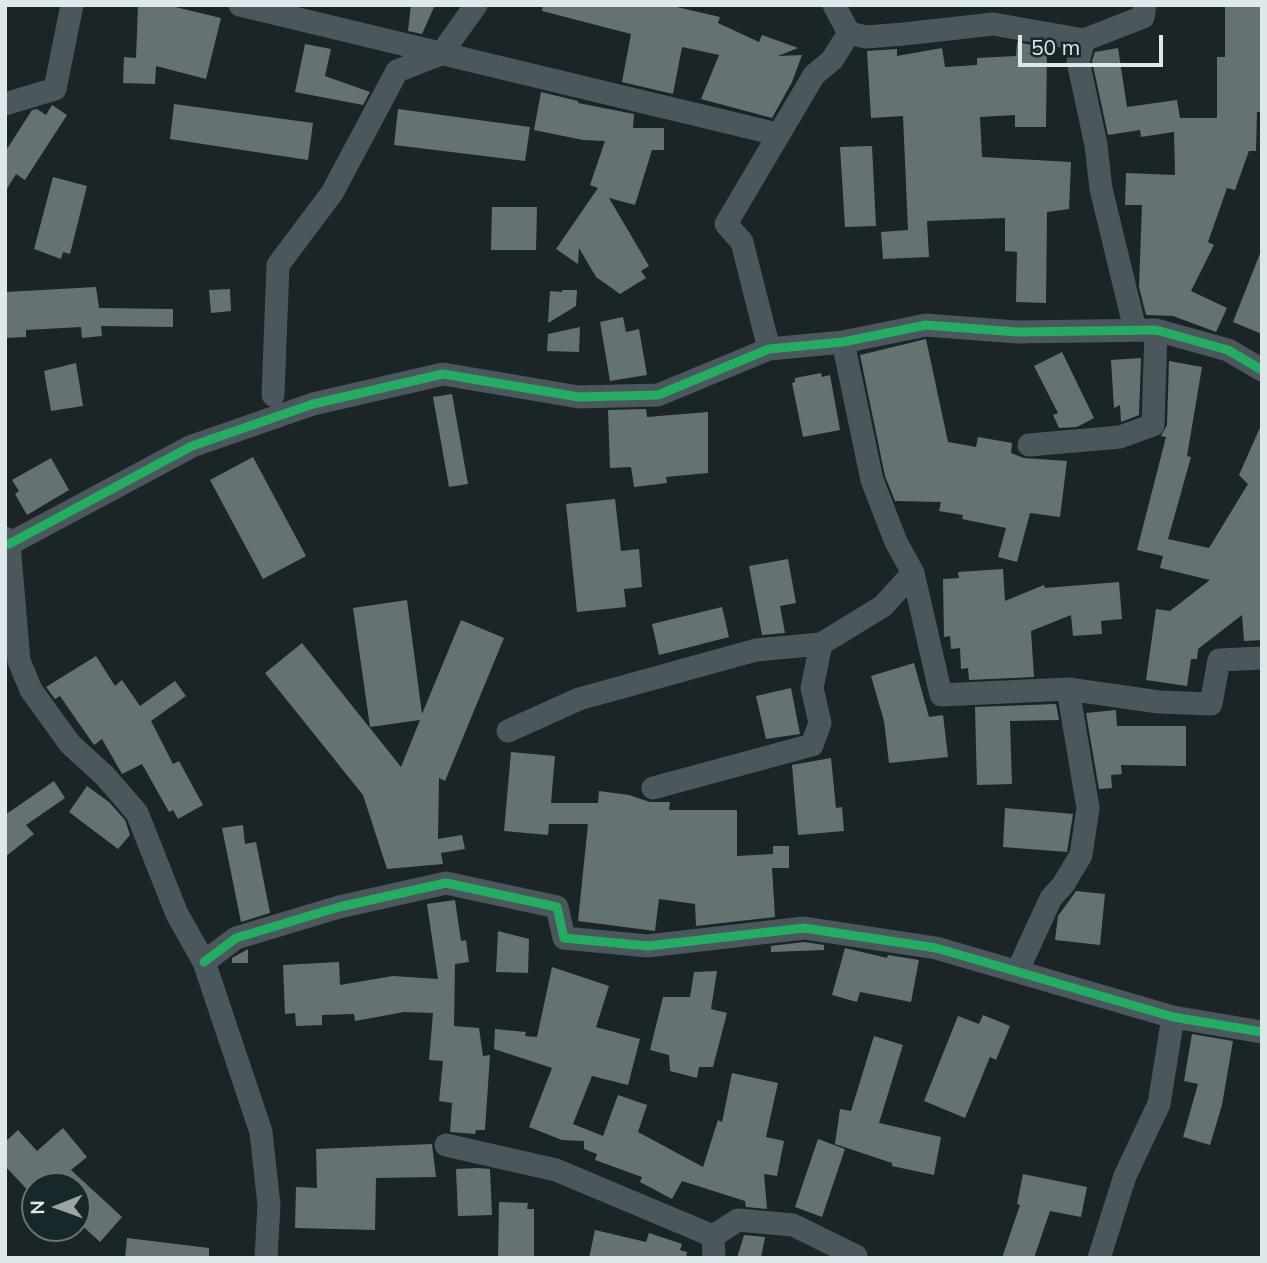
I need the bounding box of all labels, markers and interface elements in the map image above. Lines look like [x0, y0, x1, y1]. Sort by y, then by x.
scale bar [1022, 21, 1167, 65]
text: 50 m [1031, 34, 1080, 60]
north arrow [21, 1172, 91, 1242]
text: N [25, 1200, 49, 1215]

